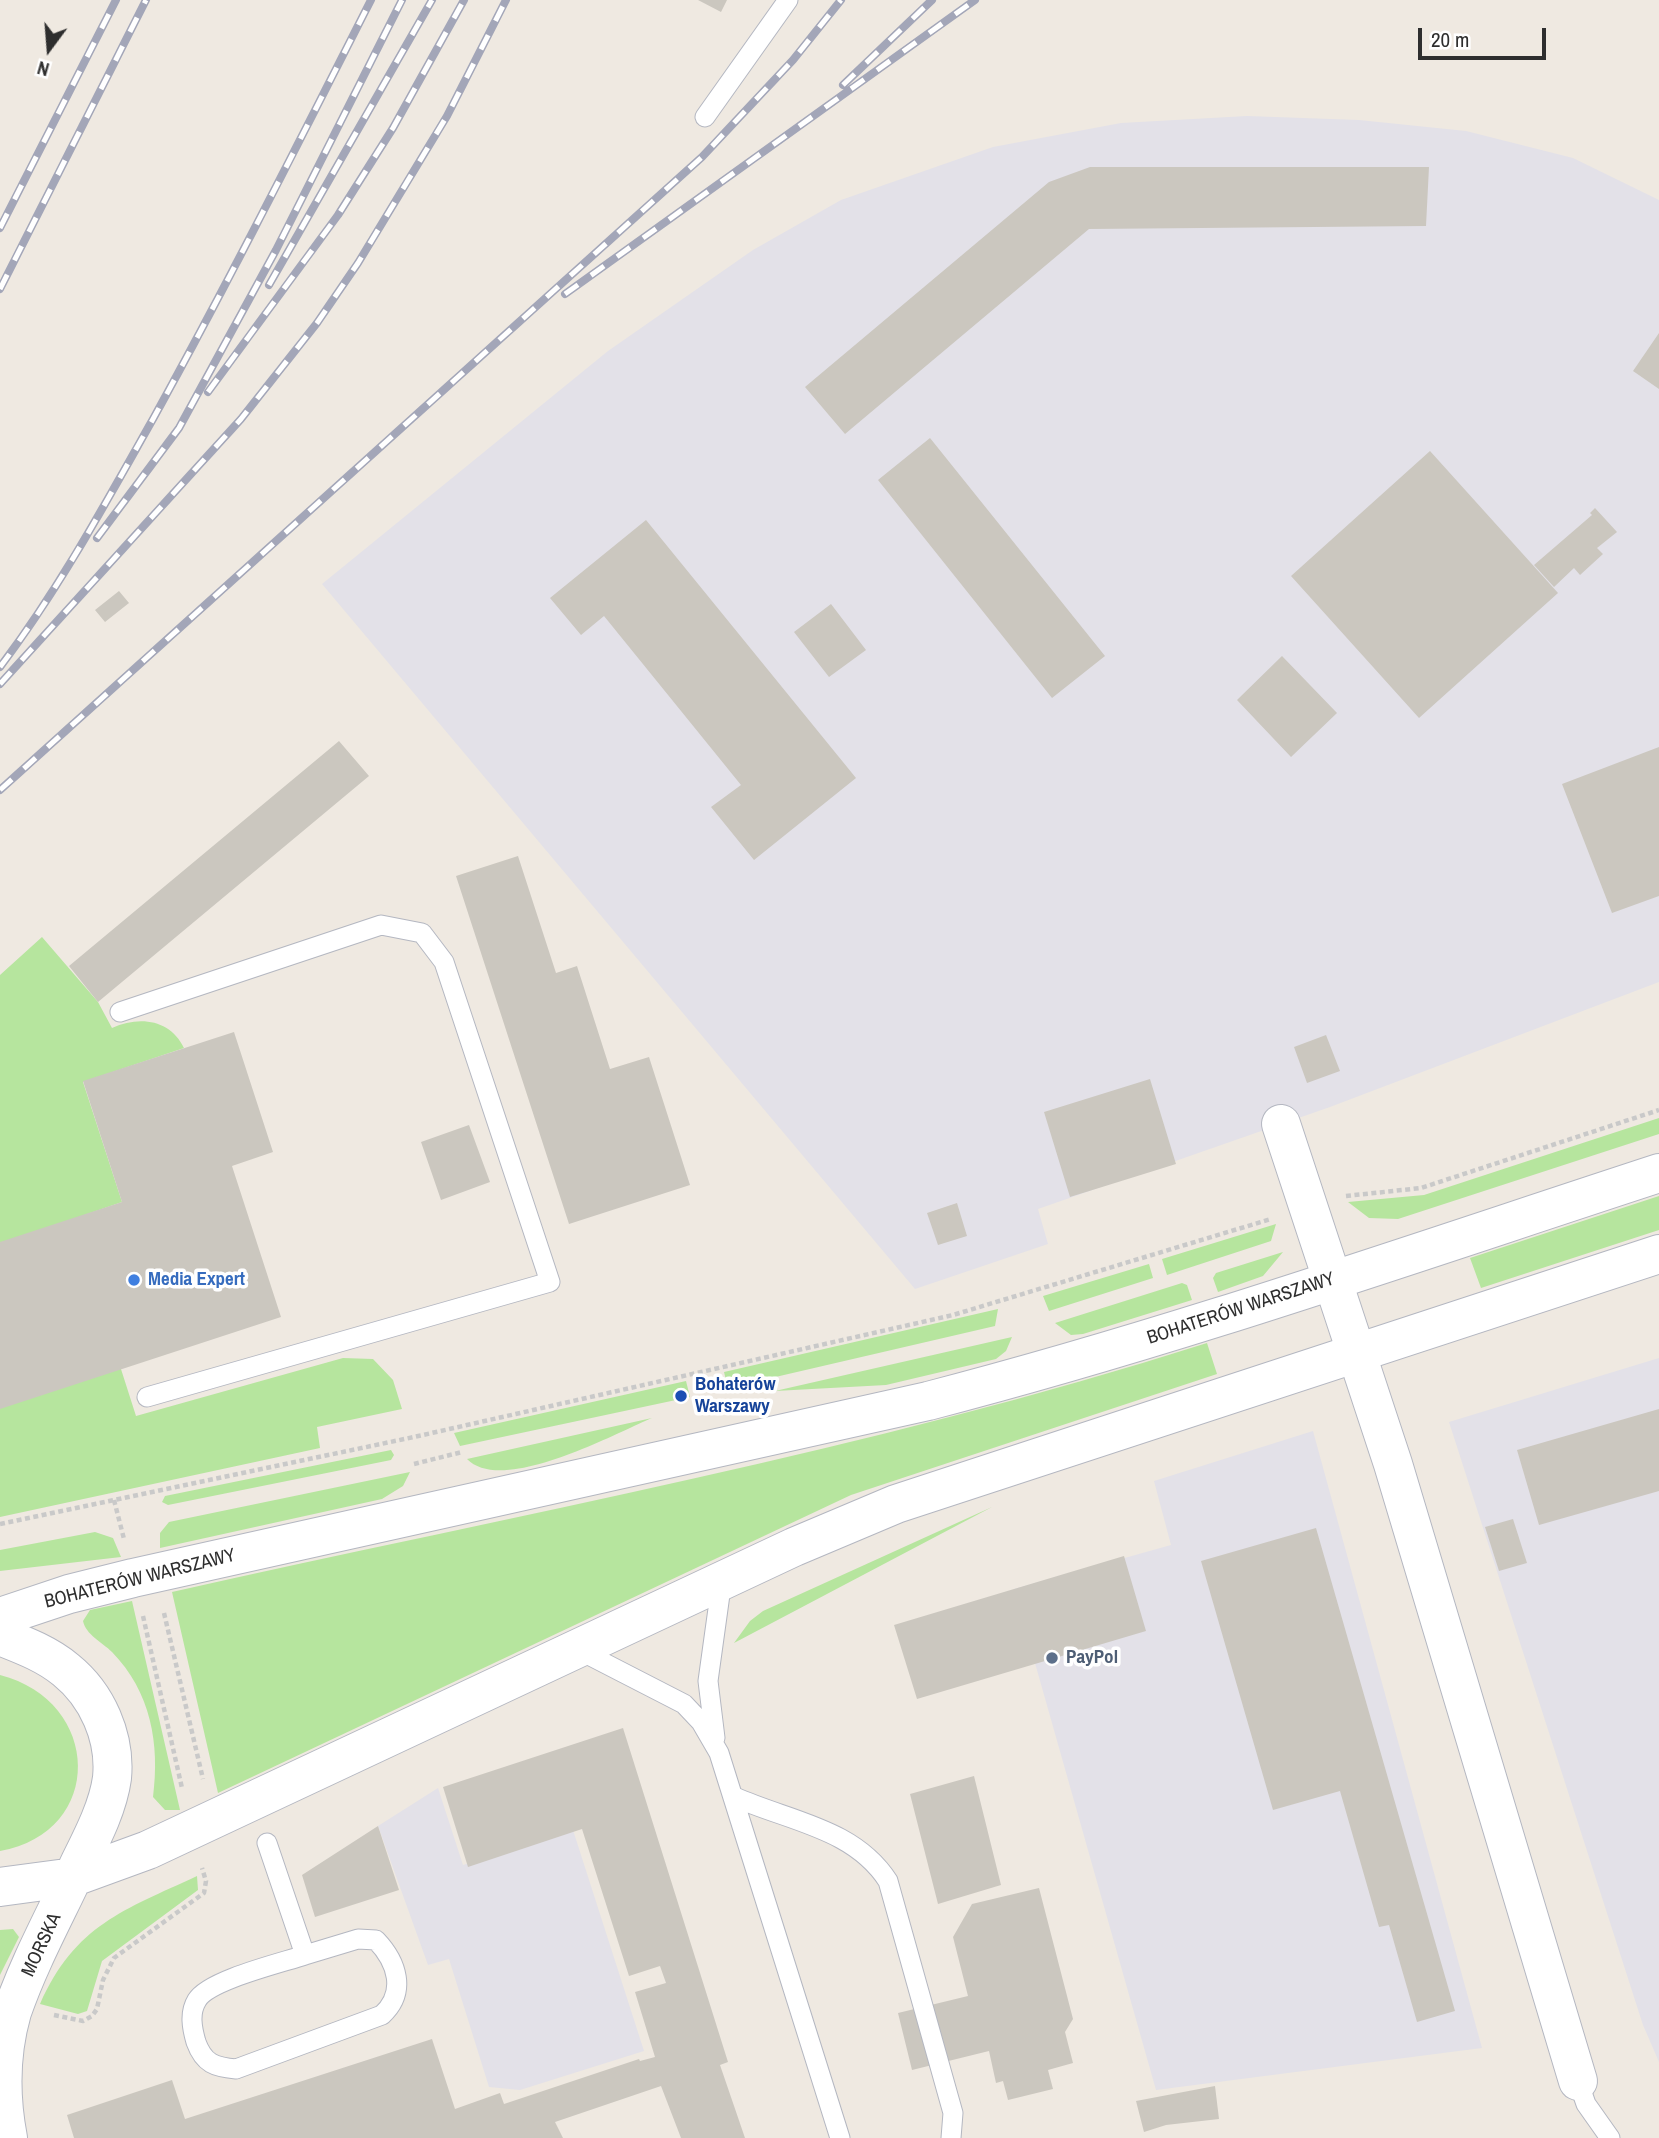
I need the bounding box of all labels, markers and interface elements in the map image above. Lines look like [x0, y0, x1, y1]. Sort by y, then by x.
north arrow [14, 14, 84, 84]
scale bar [1421, 14, 1549, 58]
text: 20 m [1431, 25, 1469, 54]
text: N [34, 55, 52, 83]
street label: BOHATERÓW WARSZAWY [1144, 1268, 1338, 1350]
place label: Media Expert [148, 1269, 245, 1291]
marker: Media Expert [126, 1272, 142, 1288]
place label: Bohaterów Warszawy [695, 1374, 776, 1418]
marker: Bohaterów Warszawy [673, 1388, 689, 1404]
street label: BOHATERÓW WARSZAWY [42, 1544, 238, 1614]
place label: PayPol [1066, 1647, 1118, 1669]
marker: PayPol [1044, 1650, 1060, 1666]
street label: MORSKA [17, 1910, 67, 1980]

